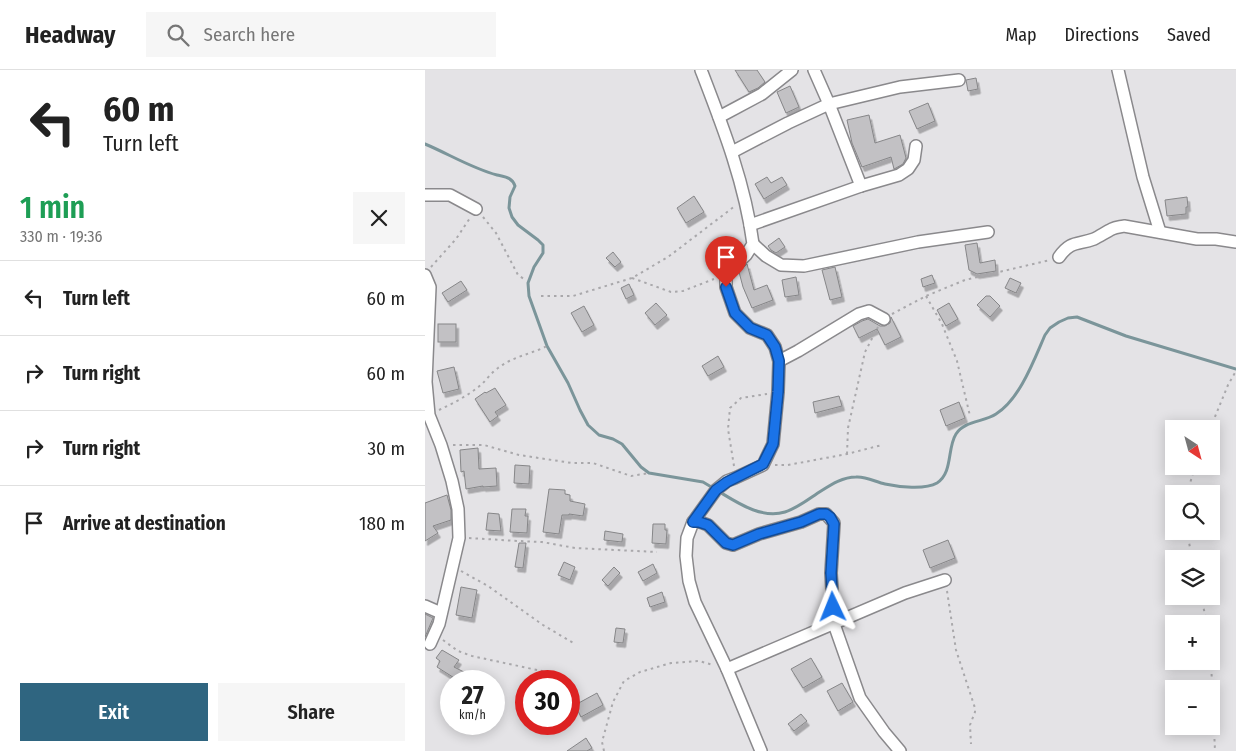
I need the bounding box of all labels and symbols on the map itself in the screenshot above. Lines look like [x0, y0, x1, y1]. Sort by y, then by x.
pin [705, 236, 747, 287]
north arrow [1165, 420, 1220, 475]
position arrow [806, 580, 858, 632]
speed limit sign: 30 [515, 670, 580, 735]

